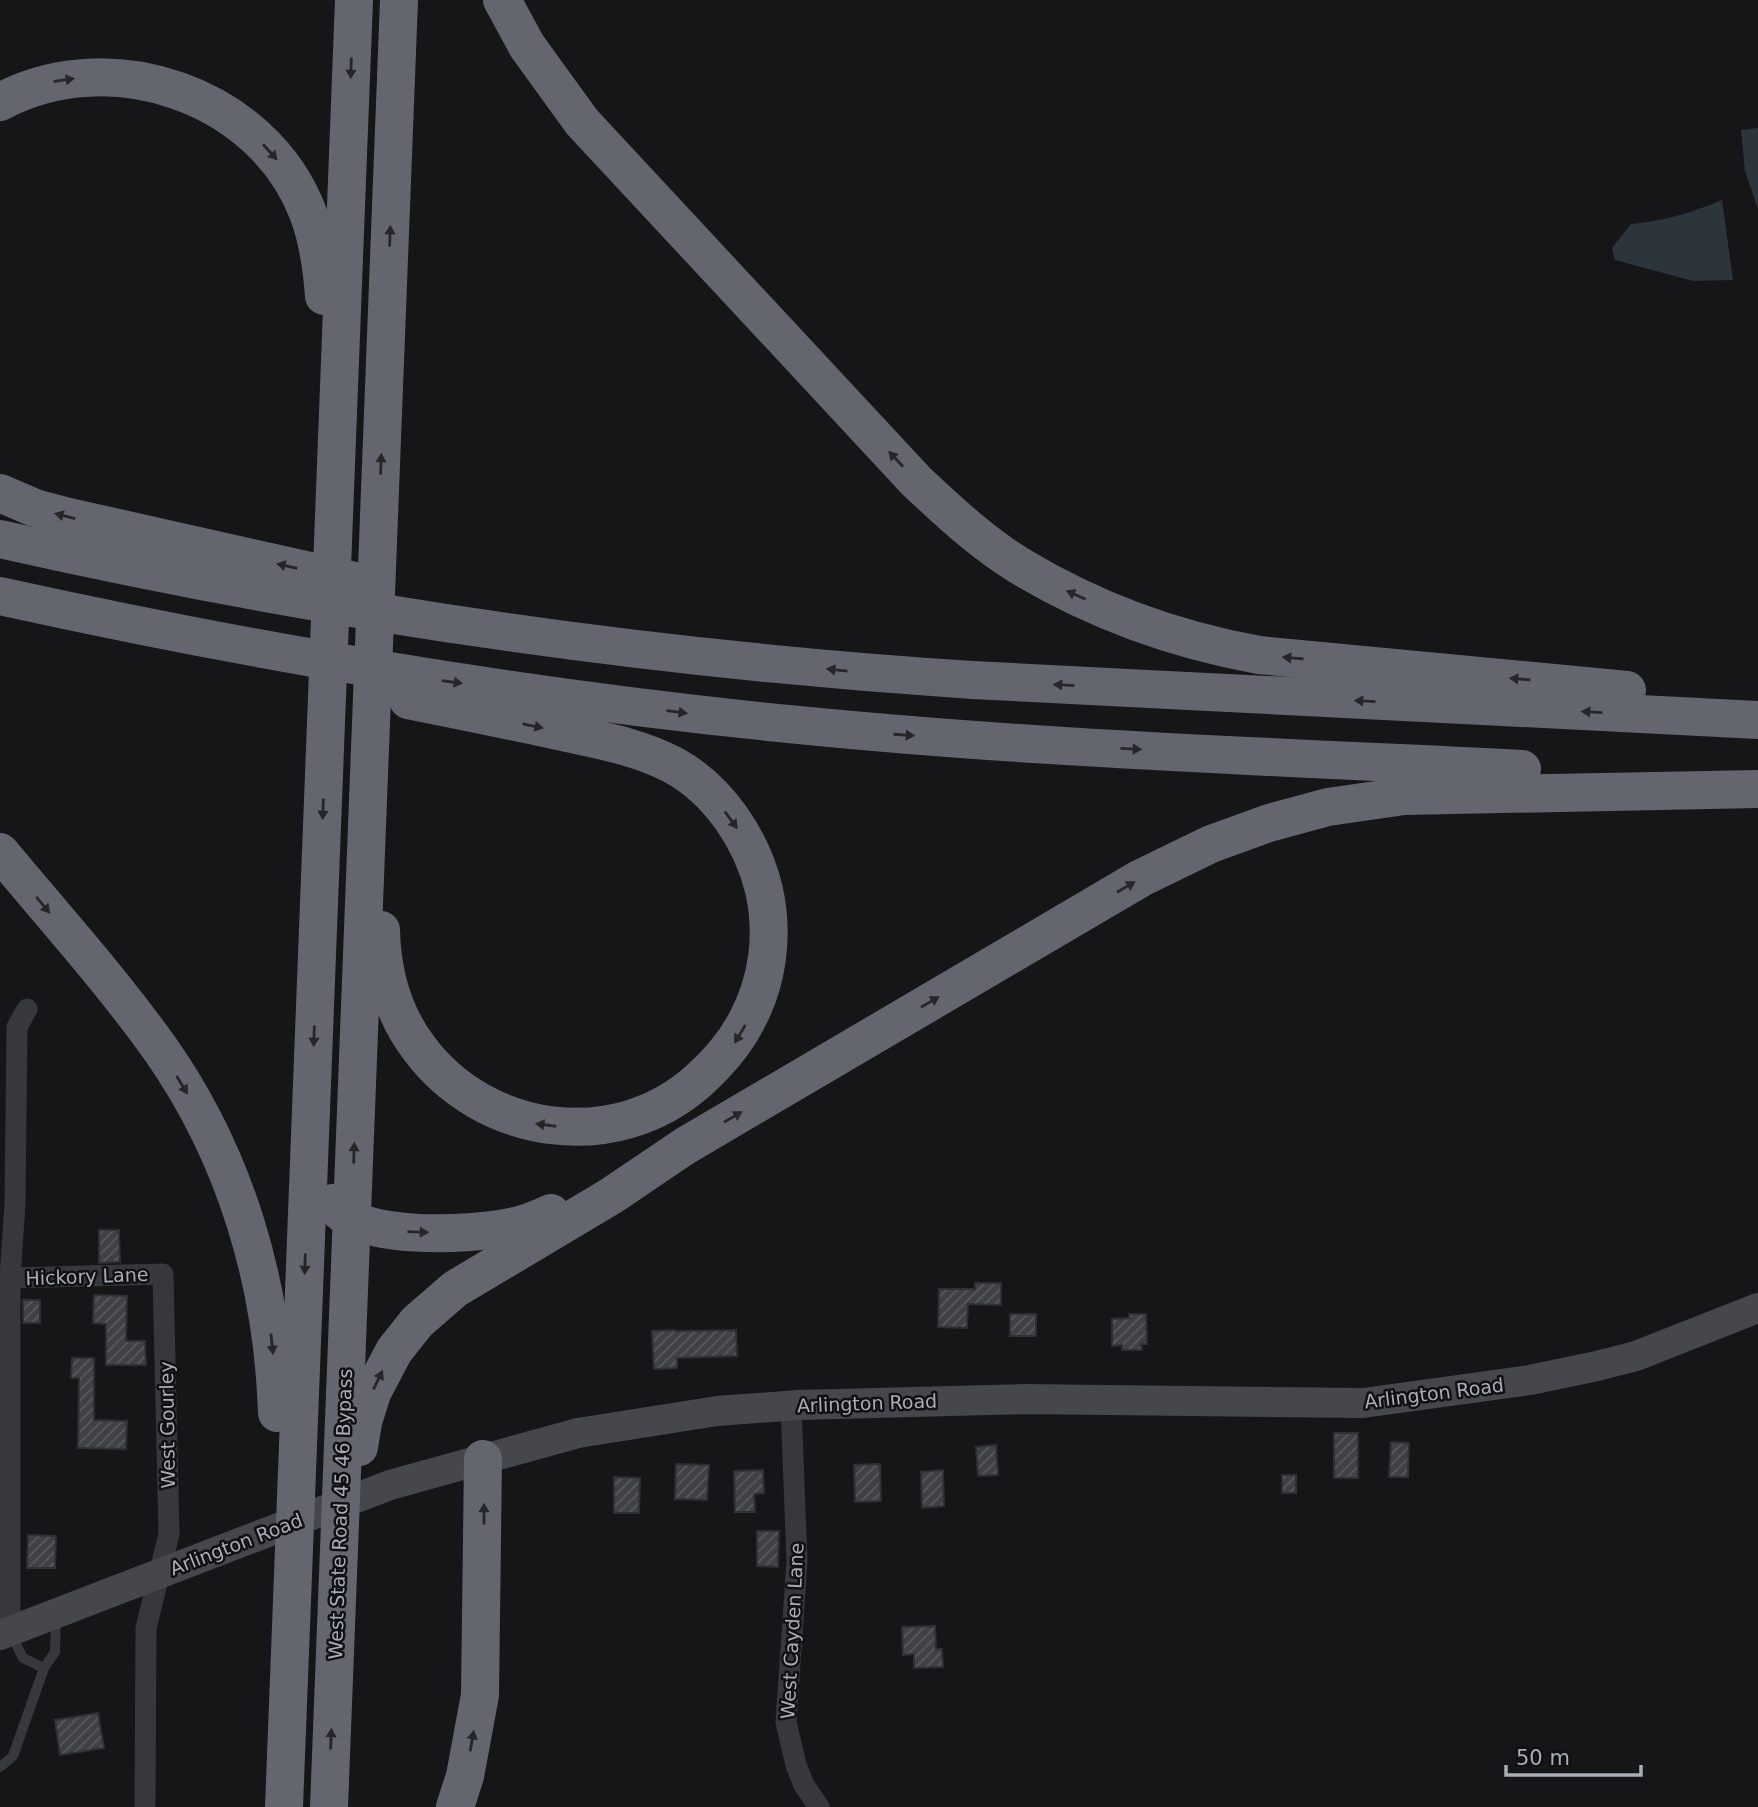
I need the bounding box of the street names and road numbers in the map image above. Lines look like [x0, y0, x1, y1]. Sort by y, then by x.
street label: Hickory Lane [25, 1263, 149, 1289]
street label: West Gourley [155, 1361, 179, 1489]
street label: West State Road 45 46 Bypass [324, 1368, 356, 1660]
street label: Arlington Road [1363, 1374, 1505, 1412]
street label: Arlington Road [797, 1390, 937, 1416]
street label: Arlington Road [167, 1509, 305, 1579]
street label: West Cayden Lane [776, 1542, 808, 1720]

